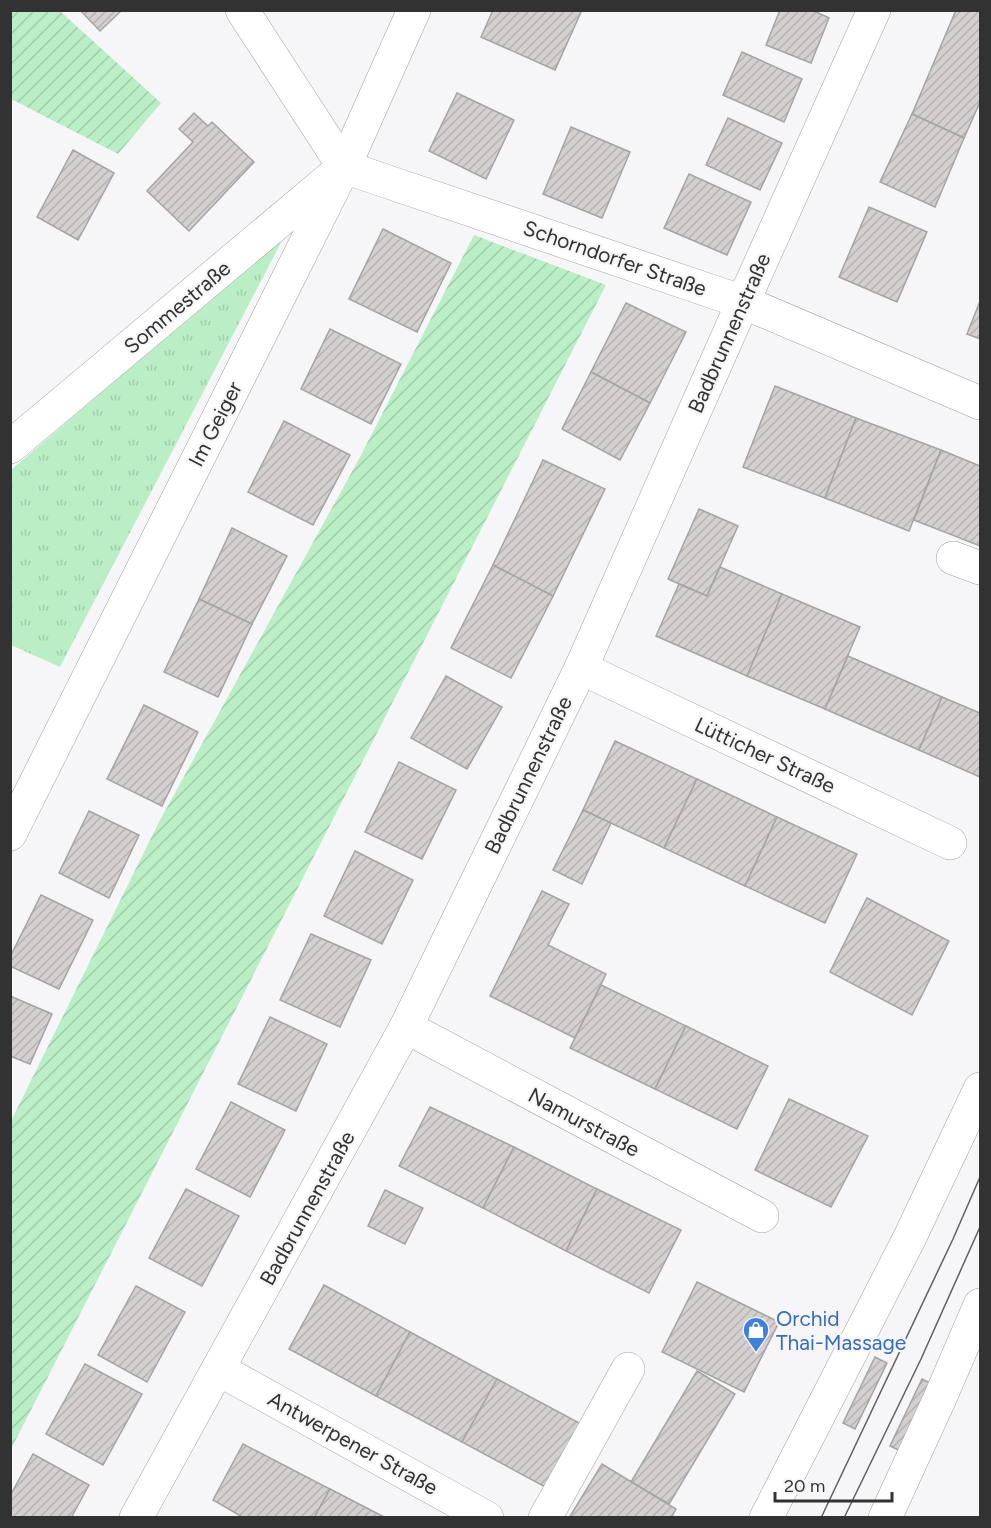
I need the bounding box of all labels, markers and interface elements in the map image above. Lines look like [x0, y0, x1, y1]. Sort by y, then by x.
street label: Schorndorfer Straße [520, 215, 710, 301]
street label: Badbrunnenstraße [683, 249, 775, 417]
street label: Sommestraße [119, 255, 235, 359]
street label: Im Geiger [183, 377, 247, 471]
street label: Badbrunnenstraße [479, 692, 577, 858]
street label: Lütticher Straße [691, 712, 839, 798]
street label: Namurstraße [524, 1082, 644, 1162]
street label: Badbrunnenstraße [254, 1127, 360, 1289]
place label: Orchid Thai-Massage [776, 1306, 906, 1355]
shop icon: Orchid Thai-Massage [741, 1315, 771, 1353]
street label: Antwerpener Straße [264, 1386, 442, 1500]
scale bar [775, 1465, 892, 1503]
text: 20 m [784, 1475, 825, 1497]

